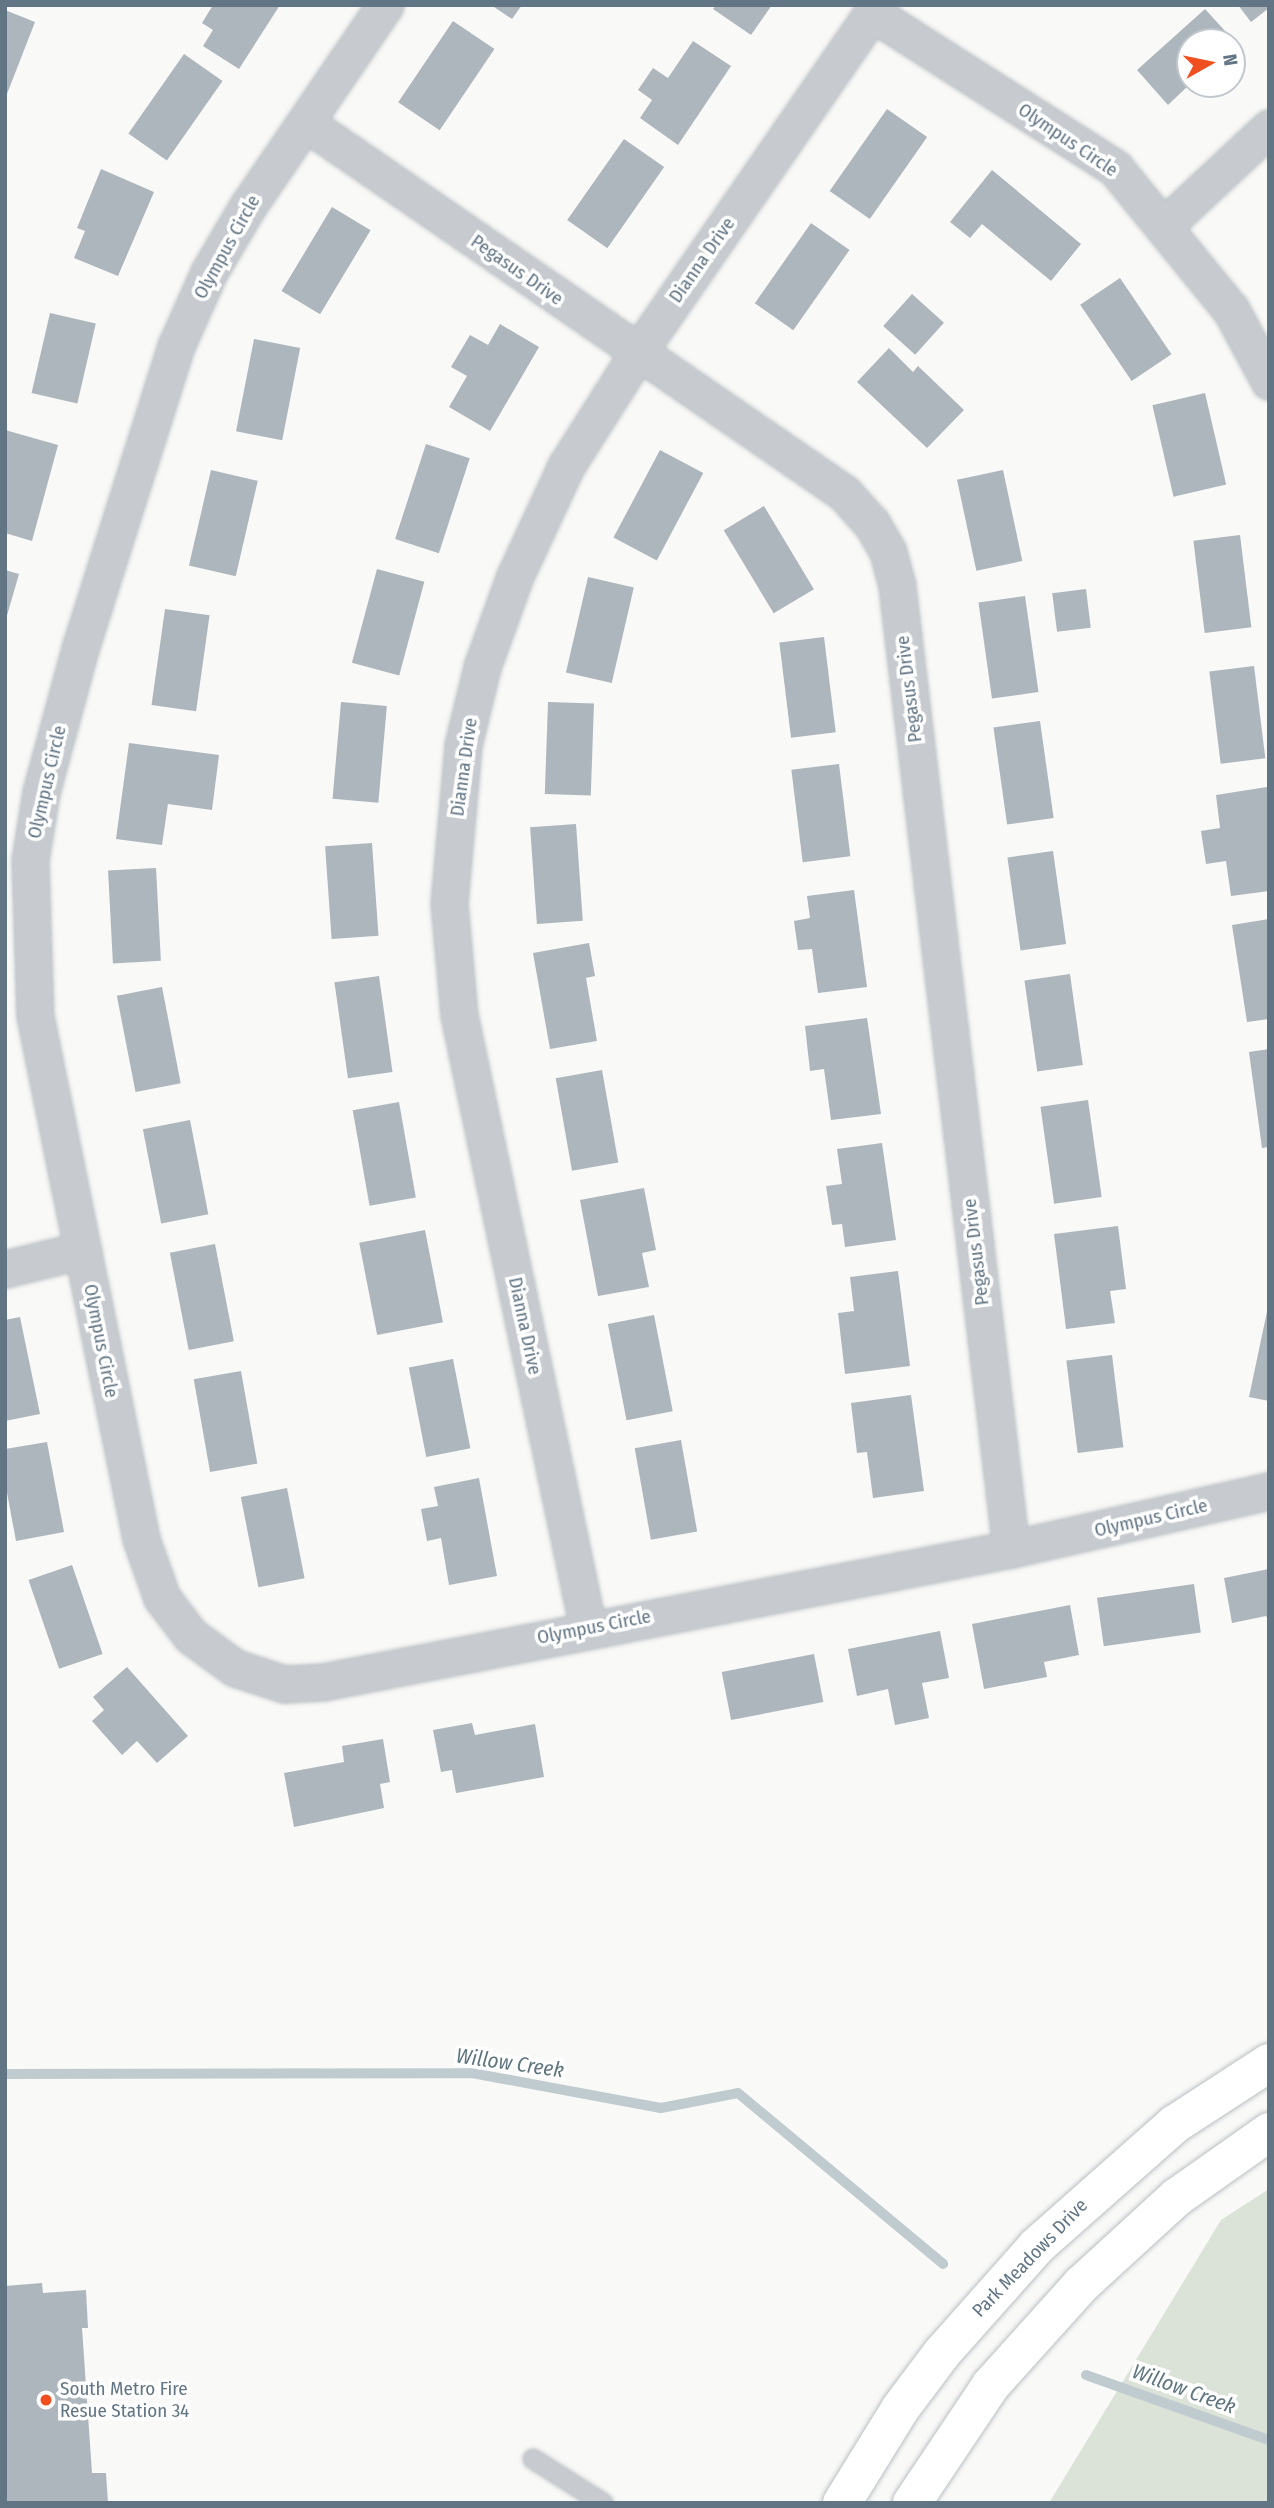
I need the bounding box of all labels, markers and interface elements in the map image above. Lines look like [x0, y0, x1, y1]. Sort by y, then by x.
north arrow [1176, 28, 1246, 98]
text: N [1218, 53, 1243, 67]
street label: Olympus Circle [1014, 98, 1122, 182]
street label: Olympus Circle [189, 191, 265, 303]
street label: Dianna Drive [664, 213, 740, 307]
street label: Pegasus Drive [466, 230, 568, 310]
street label: Pegasus Drive [891, 634, 927, 744]
street label: Dianna Drive [446, 716, 482, 818]
street label: Olympus Circle [23, 723, 71, 841]
street label: Pegasus Drive [958, 1197, 994, 1307]
street label: Dianna Drive [504, 1275, 546, 1377]
street label: Olympus Circle [79, 1282, 123, 1400]
street label: Olympus Circle [1092, 1494, 1210, 1542]
street label: Olympus Circle [535, 1605, 653, 1649]
water label: Willow Creek [455, 2043, 565, 2083]
street label: Park Meadows Drive [968, 2194, 1092, 2322]
water label: Willow Creek [1129, 2359, 1239, 2419]
place label: South Metro Fire Resue Station 34 [60, 2378, 189, 2422]
marker: South Metro Fire Resue Station 34 [38, 2392, 54, 2408]

